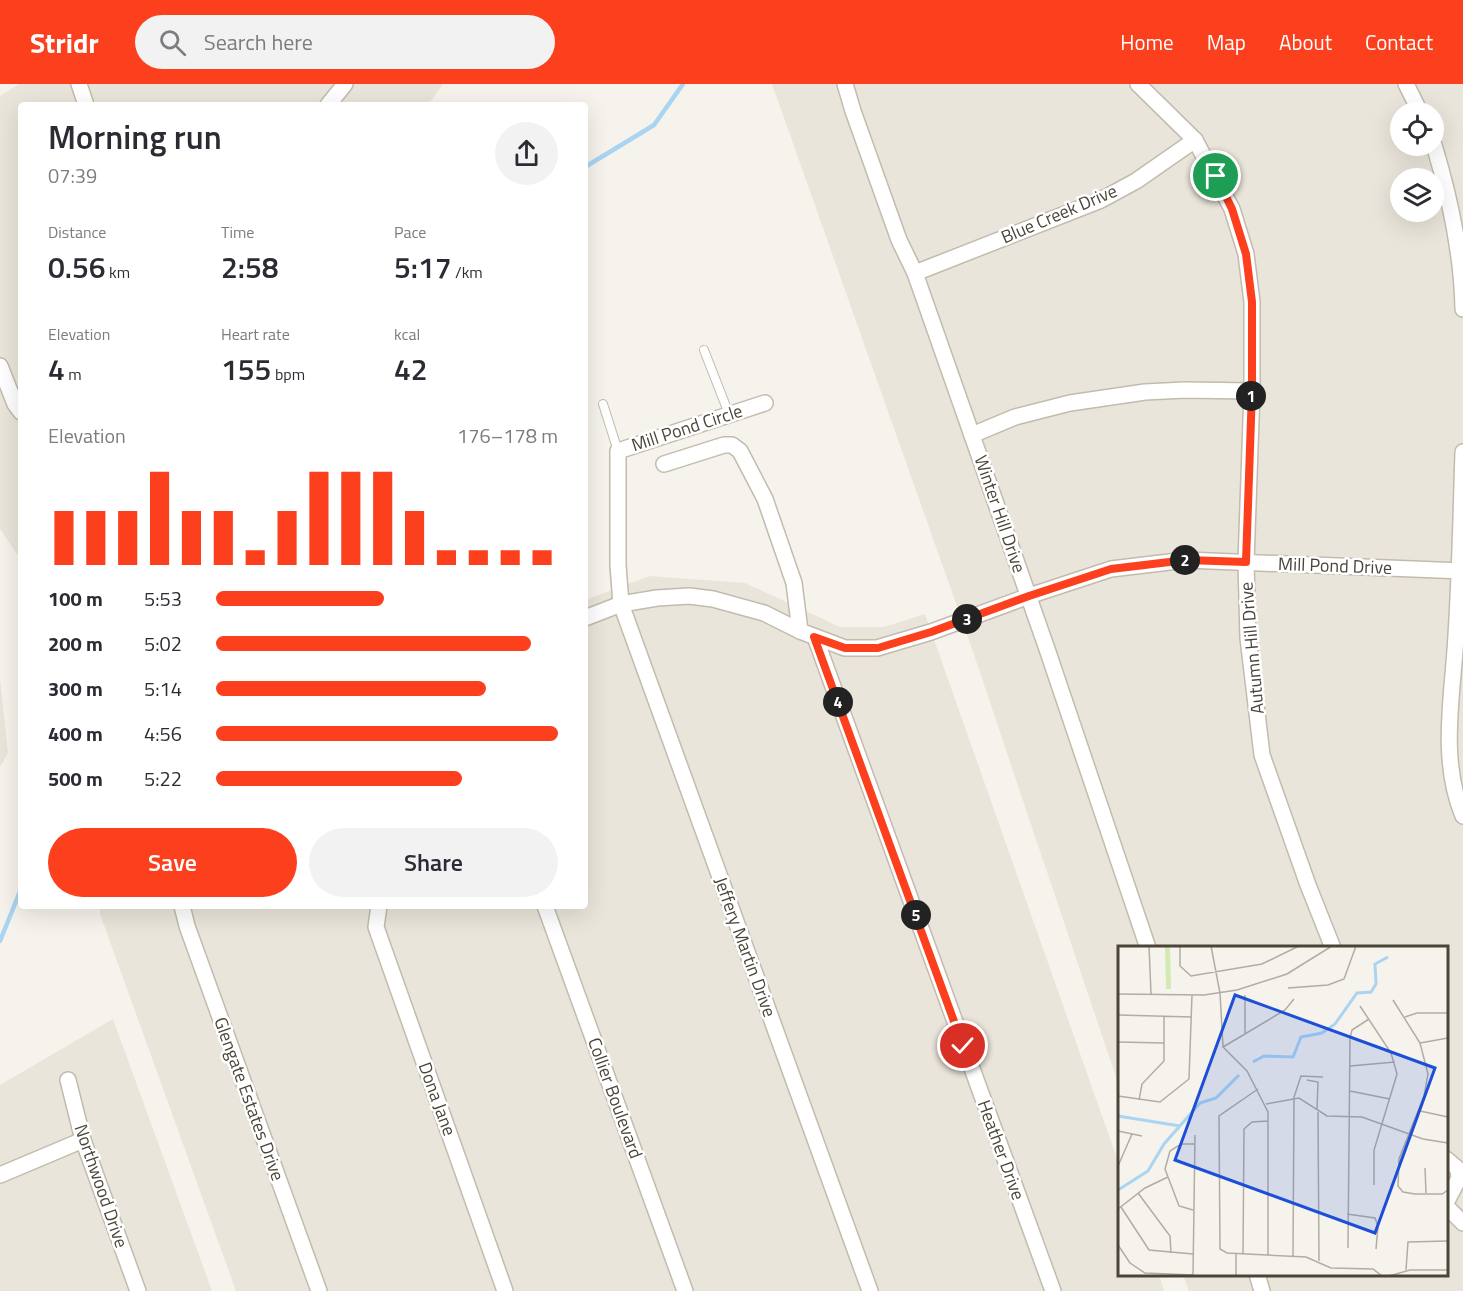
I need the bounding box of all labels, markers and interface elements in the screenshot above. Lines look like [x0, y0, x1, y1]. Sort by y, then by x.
search box [135, 15, 555, 69]
text: Stridr [30, 21, 99, 64]
text: Search here [204, 25, 313, 59]
icon: search [156, 26, 189, 59]
text: Home [1120, 26, 1174, 58]
text: Map [1207, 26, 1246, 58]
text: About [1279, 26, 1332, 58]
text: Contact [1365, 26, 1433, 58]
map controls [1390, 102, 1444, 222]
button: locate [1390, 102, 1444, 156]
text: Morning run [48, 112, 222, 162]
button: share [495, 122, 558, 185]
pin [1190, 150, 1241, 201]
icon: arrive [1199, 159, 1232, 192]
text: 07:39 [48, 160, 97, 191]
button: layers [1390, 168, 1444, 222]
street label: Blue Creek Drive [997, 177, 1121, 250]
text: Distance [48, 220, 106, 244]
text: Time [221, 220, 254, 244]
text: Pace [394, 220, 426, 244]
text: 0.56 [48, 244, 106, 290]
text: 2:58 [221, 244, 279, 290]
text: 5:17 [394, 244, 452, 290]
text: km [106, 260, 130, 284]
text: /km [452, 260, 483, 284]
text: Elevation [48, 322, 110, 346]
text: Heart rate [221, 322, 290, 346]
text: kcal [394, 322, 420, 346]
text: 4 [48, 346, 65, 392]
text: 155 [221, 346, 271, 392]
text: 42 [394, 346, 428, 392]
text: m [65, 362, 82, 386]
text: bpm [271, 362, 305, 386]
pin: 1 [1236, 381, 1266, 411]
text: 1 [1247, 384, 1255, 408]
street label: Mill Pond Circle [628, 397, 746, 458]
text: Elevation [48, 420, 126, 451]
text: 176–178 m [457, 420, 558, 451]
street label: Winter Hill Drive [968, 451, 1033, 576]
pin: 2 [1170, 545, 1200, 575]
text: 2 [1181, 548, 1189, 572]
street label: Mill Pond Drive [1278, 550, 1392, 581]
street label: Autumn Hill Drive [1232, 581, 1271, 715]
text: 100 m [48, 583, 103, 614]
text: 5:53 [144, 583, 182, 614]
pin: 3 [952, 604, 982, 634]
text: 3 [963, 607, 971, 631]
text: 200 m [48, 628, 103, 659]
text: 5:02 [144, 628, 182, 659]
text: 300 m [48, 673, 103, 704]
text: 5:14 [144, 673, 182, 704]
pin: 4 [823, 687, 853, 717]
text: 4 [834, 690, 842, 714]
text: 400 m [48, 718, 103, 749]
text: 4:56 [144, 718, 182, 749]
text: 500 m [48, 763, 103, 794]
text: 5:22 [144, 763, 182, 794]
button: Save [48, 828, 297, 897]
button: Share [309, 828, 558, 897]
street label: Jeffery Martin Drive [708, 873, 783, 1021]
pin: 5 [901, 900, 931, 930]
text: 5 [912, 903, 920, 927]
inset map [1118, 946, 1448, 1276]
street label: Glengate Estates Drive [207, 1013, 292, 1184]
pin [937, 1020, 988, 1071]
icon: check [946, 1029, 979, 1062]
street label: Collier Boulevard [581, 1034, 650, 1162]
street label: Dona Jane [412, 1058, 463, 1139]
street label: Heather Drive [971, 1096, 1032, 1204]
street label: Northwood Drive [68, 1120, 135, 1251]

